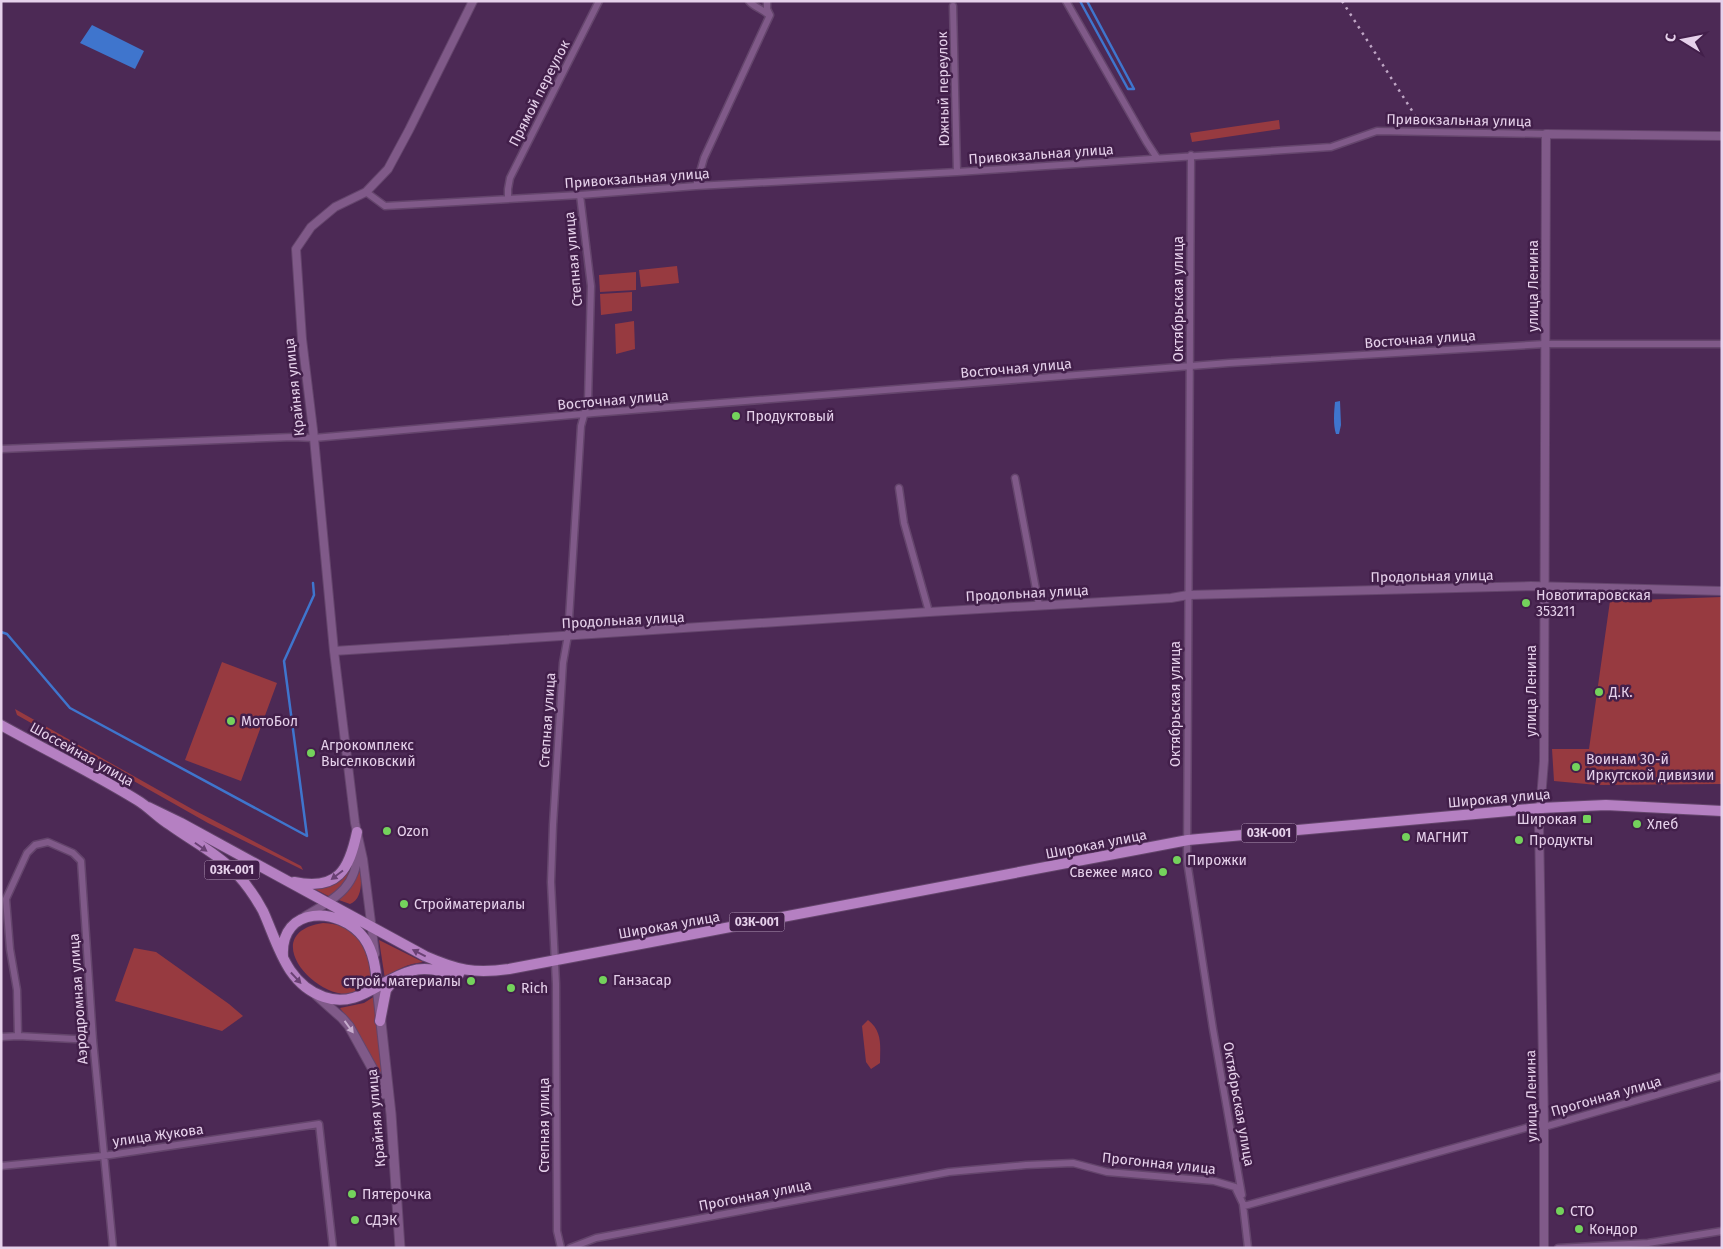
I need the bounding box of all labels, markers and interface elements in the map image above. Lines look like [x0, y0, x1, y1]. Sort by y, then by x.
north arrow [1658, 15, 1708, 65]
street label: Южный переулок [934, 31, 953, 147]
text: С [1662, 32, 1680, 43]
street label: Прямой переулок [505, 37, 574, 149]
street label: Привокзальная улица [1386, 111, 1532, 130]
street label: Привокзальная улица [968, 141, 1114, 168]
street label: Привокзальная улица [564, 165, 710, 192]
street label: Степная улица [561, 211, 586, 307]
street label: Октябрьская улица [1170, 236, 1187, 362]
street label: улица Ленина [1525, 240, 1542, 332]
street label: Восточная улица [1364, 327, 1476, 352]
street label: Крайняя улица [281, 337, 308, 437]
street label: Восточная улица [960, 355, 1072, 382]
street label: Восточная улица [557, 387, 669, 414]
place label: Продуктовый [746, 408, 834, 425]
marker: Продуктовый [730, 410, 742, 422]
street label: Продольная улица [1370, 567, 1494, 586]
street label: Продольная улица [965, 582, 1089, 605]
place label: Новотитаровская 353211 [1536, 587, 1651, 620]
marker: Новотитаровская 353211 [1520, 597, 1532, 609]
street label: Продольная улица [561, 609, 685, 632]
street label: Октябрьская улица [1167, 641, 1184, 767]
street label: улица Ленина [1523, 645, 1540, 737]
street label: Степная улица [536, 672, 559, 768]
place label: Д.К. [1608, 684, 1633, 701]
marker: Д.К. [1593, 686, 1605, 698]
place label: МотоБол [241, 713, 298, 730]
marker: МотоБол [225, 715, 237, 727]
street label: Шоссейная улица [27, 719, 137, 790]
place label: Агрокомплекс Выселковский [321, 737, 416, 770]
marker: Агрокомплекс Выселковский [305, 747, 317, 759]
place label: Воинам 30-й Иркутской дивизии [1586, 751, 1714, 784]
marker: Воинам 30-й Иркутской дивизии [1570, 761, 1582, 773]
street label: Широкая улица [1447, 786, 1551, 811]
place label: Широкая [1517, 811, 1577, 828]
marker: Широкая [1581, 813, 1593, 825]
place label: Хлеб [1647, 816, 1678, 833]
marker: Хлеб [1631, 818, 1643, 830]
place label: Ozon [397, 823, 429, 840]
road number: 03К-001 [1242, 824, 1296, 842]
marker: Ozon [381, 825, 393, 837]
street label: Широкая улица [1044, 826, 1148, 863]
place label: МАГНИТ [1416, 829, 1469, 846]
marker: МАГНИТ [1400, 831, 1412, 843]
place label: Продукты [1529, 832, 1593, 849]
marker: Продукты [1513, 834, 1525, 846]
one-way arrow [195, 842, 208, 852]
place label: Пирожки [1187, 852, 1247, 869]
marker: Пирожки [1171, 854, 1183, 866]
road number: 03К-001 [204, 860, 260, 880]
place label: Свежее мясо [1069, 864, 1153, 881]
marker: Свежее мясо [1157, 866, 1169, 878]
one-way arrow [330, 870, 344, 880]
place label: Стройматериалы [414, 896, 525, 913]
marker: Стройматериалы [398, 898, 410, 910]
street label: Широкая улица [617, 908, 721, 943]
road number: 03К-001 [730, 912, 784, 932]
street label: Аэродромная улица [65, 933, 92, 1065]
one-way arrow [412, 949, 427, 957]
one-way arrow [290, 972, 302, 984]
place label: Ганзасар [613, 972, 672, 989]
place label: строй. материалы [343, 973, 461, 990]
marker: Ганзасар [597, 974, 609, 986]
marker: строй. материалы [465, 975, 477, 987]
place label: Rich [521, 980, 548, 997]
marker: Rich [505, 982, 517, 994]
one-way arrow [344, 1020, 354, 1034]
street label: Октябрьская улица [1219, 1040, 1258, 1168]
street label: улица Ленина [1522, 1050, 1541, 1142]
street label: Крайняя улица [364, 1068, 389, 1168]
street label: Прогонная улица [1549, 1073, 1663, 1120]
street label: Степная улица [536, 1077, 553, 1173]
street label: улица Жукова [111, 1121, 205, 1150]
street label: Прогонная улица [1101, 1149, 1217, 1178]
street label: Прогонная улица [697, 1176, 813, 1215]
place label: Пятерочка [362, 1186, 432, 1203]
marker: Пятерочка [346, 1188, 358, 1200]
place label: СТО [1570, 1203, 1594, 1220]
marker: СТО [1554, 1205, 1566, 1217]
place label: СДЭК [365, 1212, 398, 1229]
marker: СДЭК [349, 1214, 361, 1226]
place label: Кондор [1589, 1221, 1638, 1238]
marker: Кондор [1573, 1223, 1585, 1235]

